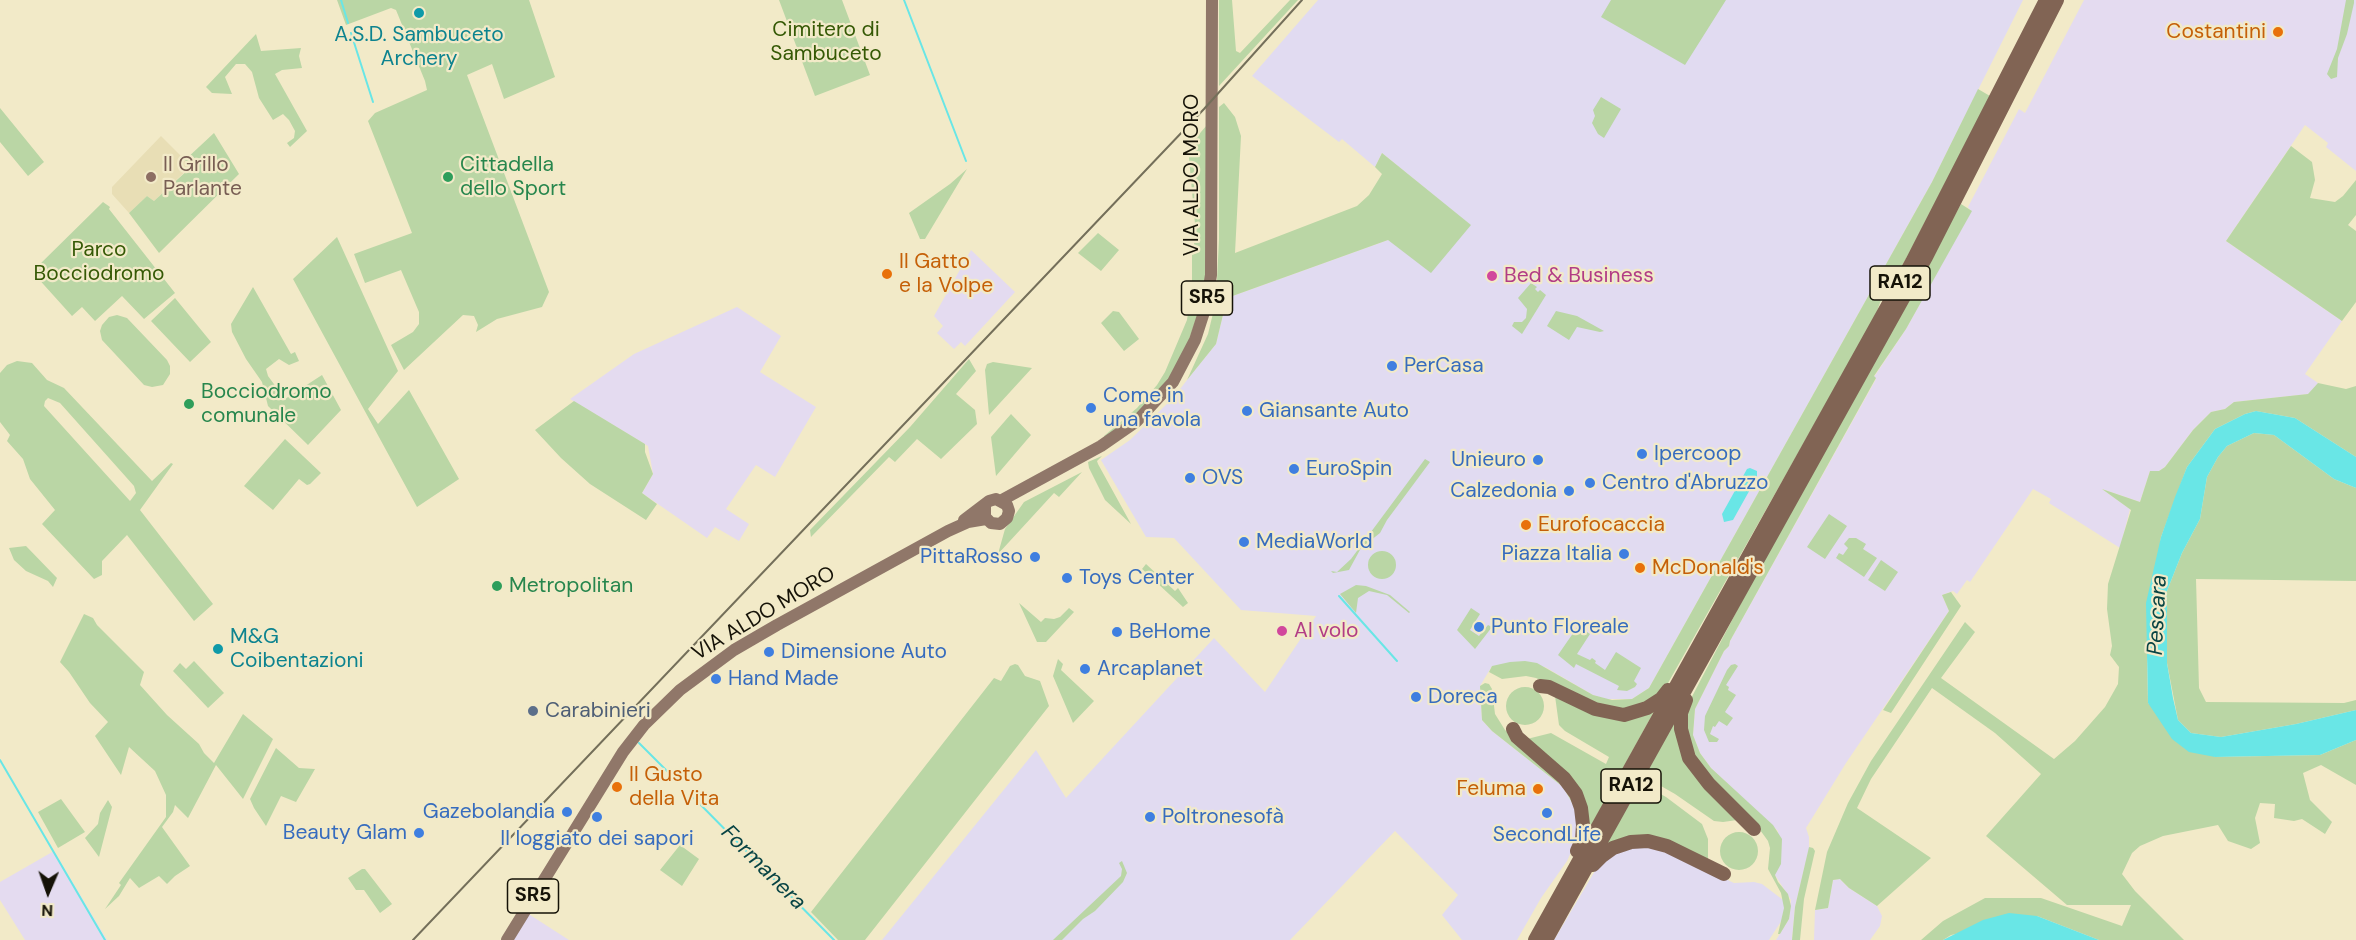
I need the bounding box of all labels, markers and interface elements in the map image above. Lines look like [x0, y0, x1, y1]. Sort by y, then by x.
marker: A.S.D. Sambuceto Archery [412, 6, 426, 20]
park label: Cimitero di Sambuceto [770, 17, 882, 67]
place label: Costantini [2166, 19, 2266, 45]
place label: A.S.D. Sambuceto Archery [334, 22, 504, 72]
marker: Costantini [2271, 25, 2285, 39]
street label: VIA ALDO MORO [1179, 94, 1205, 256]
place label: Il Grillo Parlante [163, 152, 242, 202]
place label: Cittadella dello Sport [460, 152, 566, 202]
marker: Il Grillo Parlante [144, 170, 158, 184]
marker: Cittadella dello Sport [441, 170, 455, 184]
park label: Parco Bocciodromo [34, 237, 164, 287]
place label: Il Gatto e la Volpe [899, 249, 993, 299]
place label: Bed & Business [1504, 263, 1654, 289]
road number: RA12 [1870, 266, 1930, 300]
marker: Il Gatto e la Volpe [880, 267, 894, 281]
marker: Bed & Business [1485, 269, 1499, 283]
road number: SR5 [1182, 281, 1232, 315]
place label: PerCasa [1404, 353, 1484, 379]
marker: PerCasa [1385, 359, 1399, 373]
place label: Bocciodromo comunale [201, 379, 332, 429]
place label: Come in una favola [1103, 383, 1201, 433]
marker: Bocciodromo comunale [182, 397, 196, 411]
place label: Giansante Auto [1259, 398, 1409, 424]
marker: Come in una favola [1084, 401, 1098, 415]
marker: Giansante Auto [1240, 404, 1254, 418]
place label: Ipercoop [1654, 441, 1741, 467]
place label: Unieuro [1451, 447, 1526, 473]
marker: Ipercoop [1635, 447, 1649, 461]
marker: Unieuro [1531, 453, 1545, 467]
place label: EuroSpin [1306, 456, 1392, 482]
marker: EuroSpin [1287, 462, 1301, 476]
place label: OVS [1202, 465, 1243, 491]
place label: Centro d'Abruzzo [1602, 470, 1768, 496]
marker: OVS [1183, 471, 1197, 485]
marker: Centro d'Abruzzo [1583, 476, 1597, 490]
place label: Calzedonia [1450, 478, 1557, 504]
marker: Calzedonia [1562, 484, 1576, 498]
place label: Eurofocaccia [1538, 512, 1665, 538]
marker: Eurofocaccia [1519, 518, 1533, 532]
place label: MediaWorld [1256, 529, 1373, 555]
marker: MediaWorld [1237, 535, 1251, 549]
place label: Piazza Italia [1501, 541, 1612, 567]
place label: PittaRosso [920, 544, 1023, 570]
marker: Piazza Italia [1617, 547, 1631, 561]
marker: PittaRosso [1028, 550, 1042, 564]
place label: McDonald's [1652, 555, 1764, 581]
street label: VIA ALDO MORO [688, 561, 840, 667]
marker: McDonald's [1633, 561, 1647, 575]
place label: Toys Center [1079, 565, 1194, 591]
marker: Toys Center [1060, 571, 1074, 585]
place label: Metropolitan [509, 573, 633, 599]
water label: Pescara [2143, 574, 2173, 656]
marker: Metropolitan [490, 579, 504, 593]
place label: Punto Floreale [1491, 614, 1629, 640]
place label: Al volo [1294, 618, 1358, 644]
place label: BeHome [1129, 619, 1211, 645]
marker: Punto Floreale [1472, 620, 1486, 634]
place label: M&G Coibentazioni [230, 624, 364, 674]
marker: Al volo [1275, 624, 1289, 638]
marker: BeHome [1110, 625, 1124, 639]
place label: Dimensione Auto [781, 639, 947, 665]
marker: M&G Coibentazioni [211, 642, 225, 656]
marker: Dimensione Auto [762, 645, 776, 659]
place label: Arcaplanet [1097, 656, 1203, 682]
marker: Arcaplanet [1078, 662, 1092, 676]
place label: Hand Made [728, 666, 839, 692]
marker: Hand Made [709, 672, 723, 686]
place label: Doreca [1428, 684, 1498, 710]
marker: Doreca [1409, 690, 1423, 704]
place label: Carabinieri [545, 698, 651, 724]
marker: Carabinieri [526, 704, 540, 718]
place label: Il Gusto della Vita [629, 762, 719, 812]
road number: RA12 [1601, 769, 1661, 803]
place label: Feluma [1456, 776, 1526, 802]
marker: Il Gusto della Vita [610, 780, 624, 794]
marker: Feluma [1531, 782, 1545, 796]
place label: Gazebolandia [423, 799, 555, 825]
place label: Poltronesofà [1162, 804, 1284, 830]
marker: Gazebolandia [560, 805, 574, 819]
marker: SecondLife [1540, 806, 1554, 820]
marker: Il loggiato dei sapori [590, 810, 604, 824]
marker: Poltronesofà [1143, 810, 1157, 824]
place label: Beauty Glam [283, 820, 407, 846]
water label: Formanera [715, 820, 811, 916]
place label: SecondLife [1493, 822, 1601, 848]
marker: Beauty Glam [412, 826, 426, 840]
place label: Il loggiato dei sapori [500, 826, 694, 852]
north arrow [18, 862, 78, 922]
road number: SR5 [508, 879, 558, 913]
text: N [41, 900, 54, 921]

